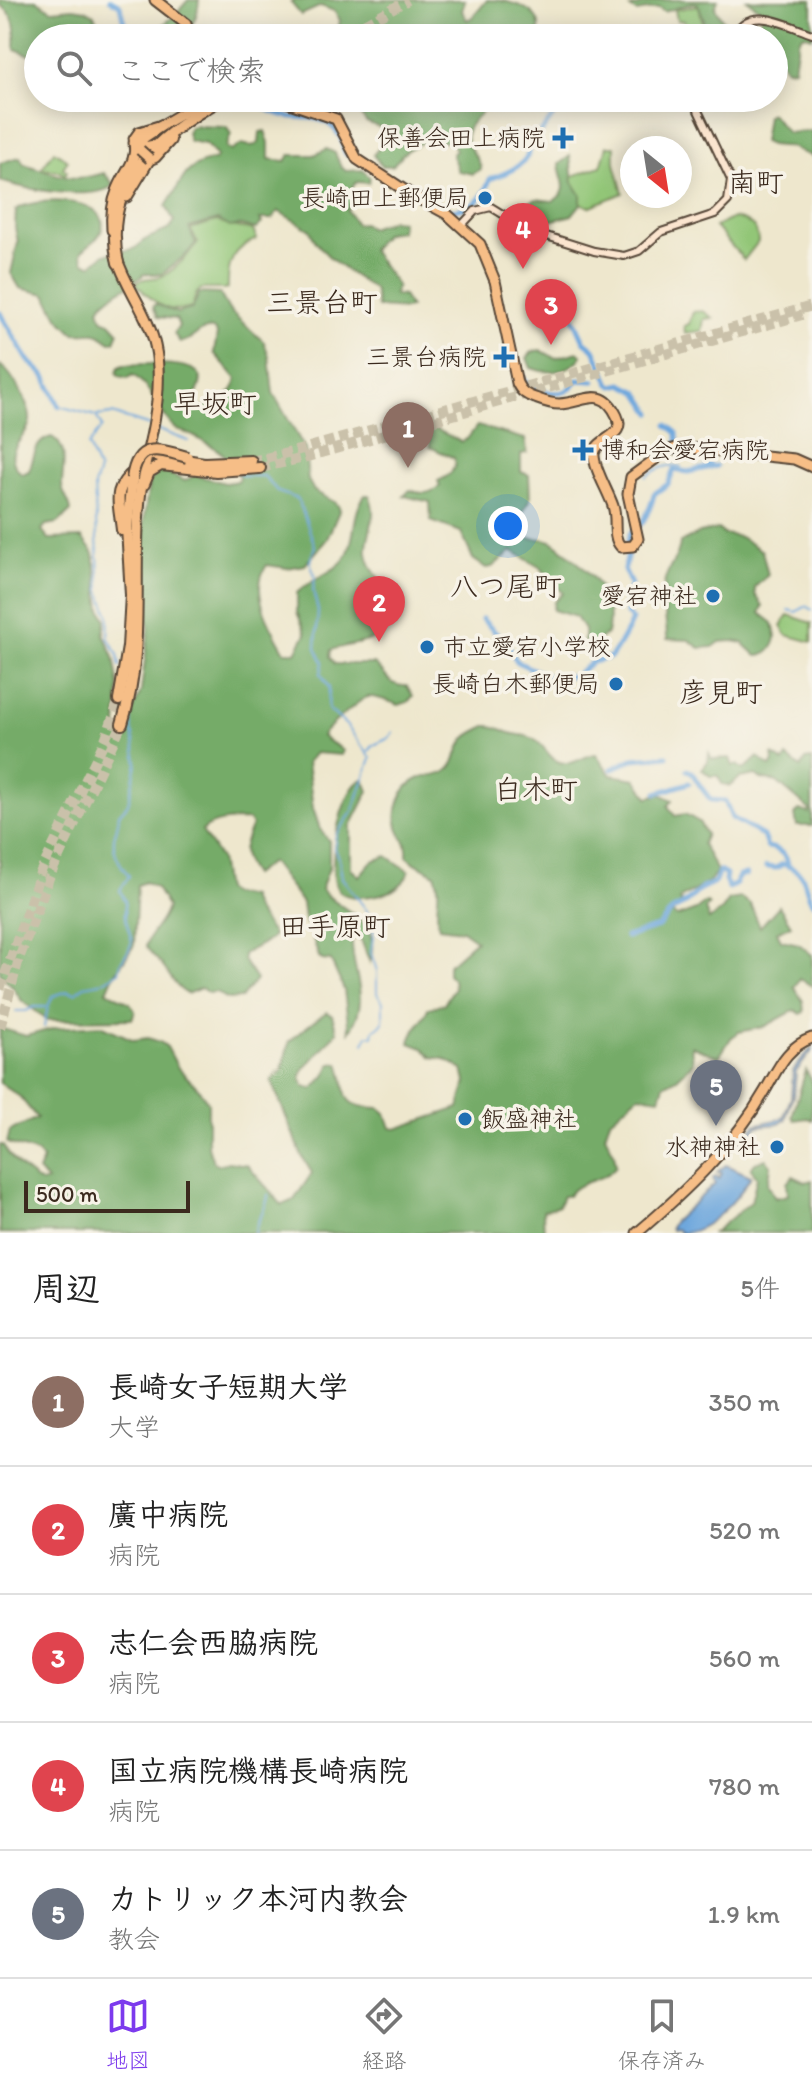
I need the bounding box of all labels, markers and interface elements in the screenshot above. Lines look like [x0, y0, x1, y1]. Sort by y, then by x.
search box [24, 24, 788, 112]
icon: search [52, 46, 96, 90]
text: ここで検索 [116, 52, 266, 89]
place label: 保善会田上病院 [377, 123, 545, 152]
marker: 保善会田上病院 [552, 127, 574, 149]
north arrow [620, 136, 692, 208]
district label: 南町 [728, 165, 784, 199]
place label: 長崎田上郵便局 [301, 183, 469, 212]
marker: 長崎田上郵便局 [476, 189, 494, 207]
pin: 4 [497, 203, 549, 269]
pin: 3 [525, 279, 577, 345]
district label: 三景台町 [266, 285, 378, 319]
place label: 三景台病院 [366, 342, 486, 371]
marker: 三景台病院 [493, 346, 515, 368]
district label: 早坂町 [173, 386, 257, 420]
pin: 1 [382, 402, 434, 468]
place label: 博和会愛宕病院 [601, 435, 769, 464]
marker: 博和会愛宕病院 [572, 439, 594, 461]
your location [488, 506, 528, 546]
district label: 八つ尾町 [450, 569, 562, 603]
pin: 2 [353, 576, 405, 642]
place label: 愛宕神社 [601, 581, 697, 610]
marker: 愛宕神社 [704, 587, 722, 605]
place label: 市立愛宕小学校 [443, 632, 611, 661]
marker: 市立愛宕小学校 [418, 638, 436, 656]
place label: 長崎白木郵便局 [432, 669, 600, 698]
marker: 長崎白木郵便局 [607, 675, 625, 693]
district label: 彦見町 [679, 675, 763, 709]
district label: 白木町 [494, 772, 578, 806]
district label: 田手原町 [279, 909, 391, 943]
pin: 5 [690, 1060, 742, 1126]
place label: 飯盛神社 [481, 1104, 577, 1133]
marker: 飯盛神社 [456, 1110, 474, 1128]
place label: 水神神社 [665, 1132, 761, 1161]
marker: 水神神社 [768, 1138, 786, 1156]
scale bar [24, 1177, 190, 1213]
text: 500 m [36, 1181, 98, 1208]
text: 周辺 [32, 1268, 100, 1309]
text: 5件 [740, 1272, 780, 1304]
text: 長崎女子短期大学 [108, 1368, 348, 1405]
text: 1 [52, 1386, 64, 1418]
text: 350 m [708, 1386, 780, 1418]
text: 大学 [108, 1411, 160, 1443]
text: 廣中病院 [108, 1496, 228, 1533]
text: 2 [51, 1514, 65, 1546]
text: 520 m [709, 1514, 780, 1546]
text: 病院 [108, 1539, 160, 1571]
text: 志仁会西脇病院 [108, 1624, 318, 1661]
text: 3 [51, 1642, 65, 1674]
text: 560 m [709, 1642, 780, 1674]
text: 病院 [108, 1667, 160, 1699]
text: 国立病院機構長崎病院 [108, 1752, 408, 1789]
text: 4 [50, 1770, 66, 1802]
text: 780 m [709, 1770, 780, 1802]
text: 病院 [108, 1795, 160, 1827]
text: カトリック本河内教会 [108, 1880, 408, 1917]
text: 5 [51, 1898, 65, 1930]
text: 1.9 km [708, 1898, 780, 1930]
text: 教会 [108, 1923, 160, 1955]
tab: 地図 [106, 1994, 150, 2074]
tab: 経路 [362, 1994, 406, 2074]
tab: 保存済み [618, 1994, 706, 2074]

